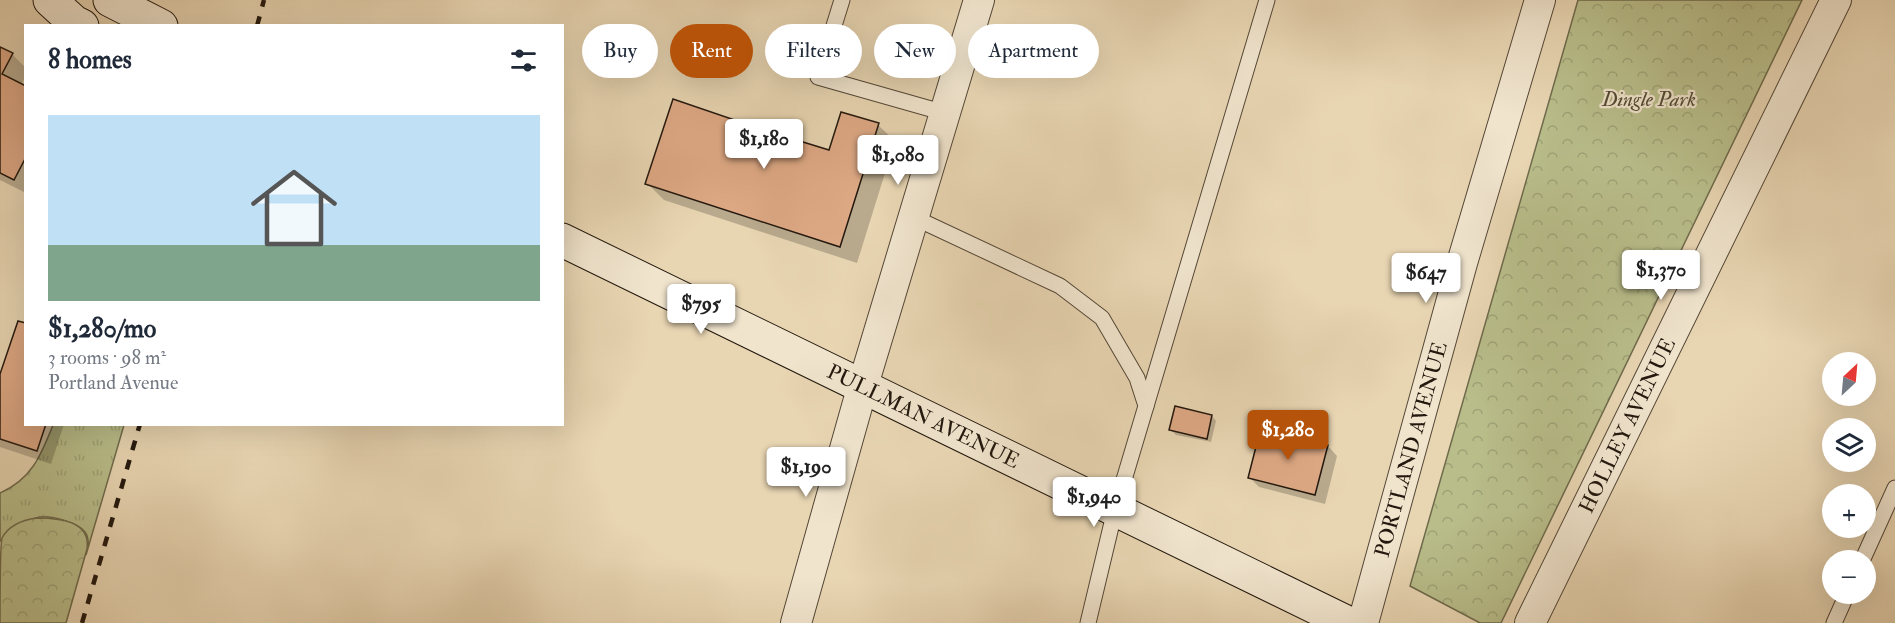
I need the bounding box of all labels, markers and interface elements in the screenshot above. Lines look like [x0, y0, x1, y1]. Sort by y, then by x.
chip: Buy [582, 24, 658, 78]
chip: Rent [670, 24, 753, 78]
chip: Filters [765, 24, 862, 78]
chip: New [874, 24, 956, 78]
chip: Apartment [968, 24, 1099, 78]
text: 8 homes [48, 44, 132, 76]
icon: filters [507, 44, 540, 77]
park label: Dingle Park [1601, 86, 1696, 113]
pin: $1,180 [715, 119, 813, 170]
text: $1,180 [739, 126, 789, 151]
pin: $1,080 [849, 135, 947, 186]
text: $1,080 [871, 142, 925, 167]
icon: home [240, 154, 348, 262]
pin: $1,370 [1612, 250, 1710, 301]
pin: $647 [1390, 253, 1462, 304]
text: $1,370 [1636, 257, 1686, 282]
text: $647 [1406, 260, 1446, 285]
pin: $795 [665, 284, 737, 335]
text: $795 [681, 291, 721, 316]
text: $1,280/mo [48, 313, 156, 345]
street label: HOLLEY AVENUE [1573, 334, 1682, 518]
street label: PORTLAND AVENUE [1369, 339, 1454, 560]
text: 3 rooms · 98 m² [48, 345, 166, 370]
north arrow [1822, 352, 1876, 406]
map controls [1822, 352, 1876, 604]
street label: PULLMAN AVENUE [822, 358, 1024, 475]
text: Portland Avenue [48, 370, 178, 395]
pin: $1,280 [1239, 410, 1337, 461]
text: $1,280 [1262, 417, 1315, 442]
button: layers [1822, 418, 1876, 472]
pin: $1,190 [757, 447, 855, 498]
text: $1,190 [781, 454, 831, 479]
pin: $1,940 [1045, 477, 1143, 528]
text: $1,940 [1067, 484, 1121, 509]
button: + [1822, 484, 1876, 538]
button: − [1822, 550, 1876, 604]

